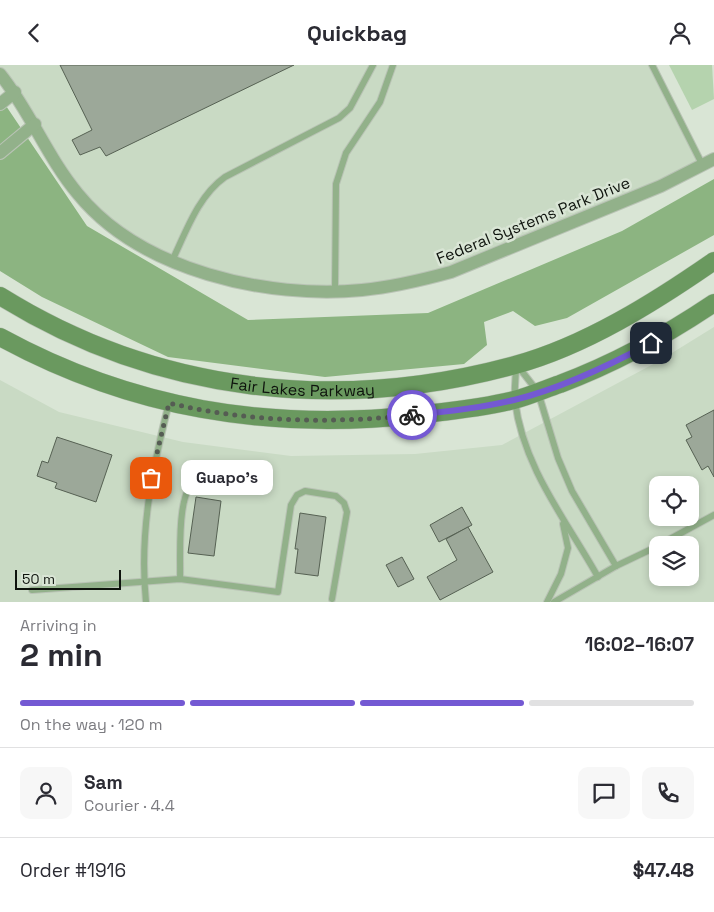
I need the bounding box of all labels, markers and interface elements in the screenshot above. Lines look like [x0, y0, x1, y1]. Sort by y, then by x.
icon: back [20, 19, 48, 47]
text: Quickbag [307, 19, 407, 47]
icon: person [666, 19, 694, 47]
street label: Federal Systems Park Drive [433, 172, 633, 269]
pin [630, 322, 672, 364]
icon: home [637, 329, 665, 357]
street label: Fair Lakes Parkway [229, 373, 375, 401]
courier [387, 390, 437, 440]
icon: bike [398, 401, 426, 429]
pin [130, 457, 172, 499]
callout: Guapo's [181, 461, 274, 495]
icon: bag [137, 464, 165, 492]
text: Guapo's [196, 467, 258, 488]
map controls [649, 476, 699, 586]
button: locate [649, 476, 699, 526]
button: layers [649, 536, 699, 586]
scale bar [15, 567, 121, 590]
text: 50 m [22, 570, 55, 588]
text: Arriving in [20, 615, 97, 636]
text: 16:02–16:07 [585, 632, 694, 657]
text: 2 min [20, 635, 103, 675]
text: On the way · 120 m [20, 714, 163, 735]
button: person [20, 767, 72, 819]
button: chat [578, 767, 630, 819]
button: phone [642, 767, 694, 819]
text: Sam [84, 770, 123, 795]
text: Courier · 4.4 [84, 795, 175, 816]
text: Order #1916 [20, 858, 126, 883]
text: $47.48 [633, 858, 694, 883]

